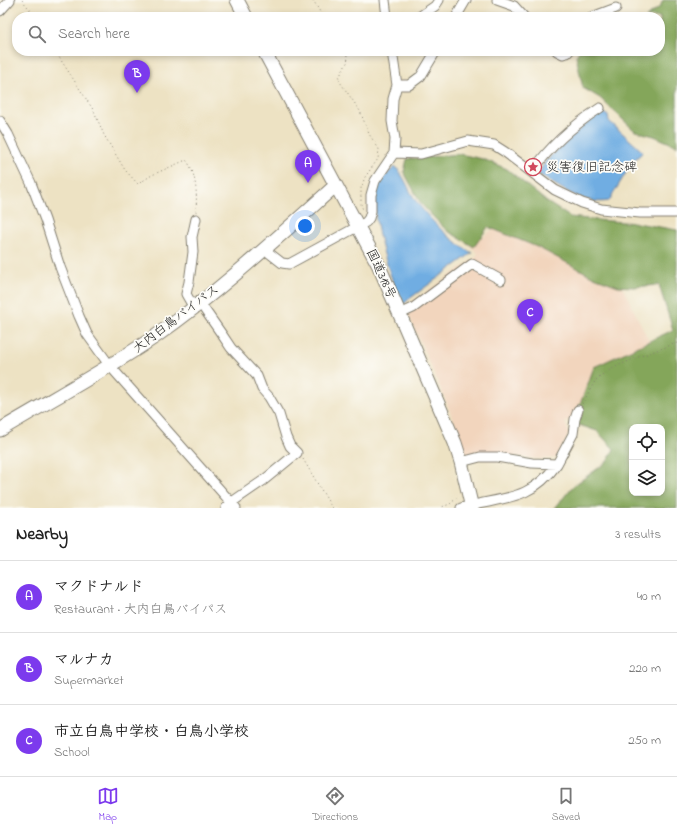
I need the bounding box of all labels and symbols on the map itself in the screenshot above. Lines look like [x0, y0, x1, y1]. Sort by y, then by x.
pin: B [124, 60, 150, 93]
pin: A [295, 150, 321, 183]
place icon: 災害復旧記念碑 [523, 157, 543, 177]
place label: 災害復旧記念碑 [546, 158, 637, 177]
your location [295, 216, 315, 236]
street label: 国道318号 [361, 246, 401, 302]
street label: 大内白鳥バイパス [129, 280, 223, 358]
pin: C [517, 299, 543, 332]

